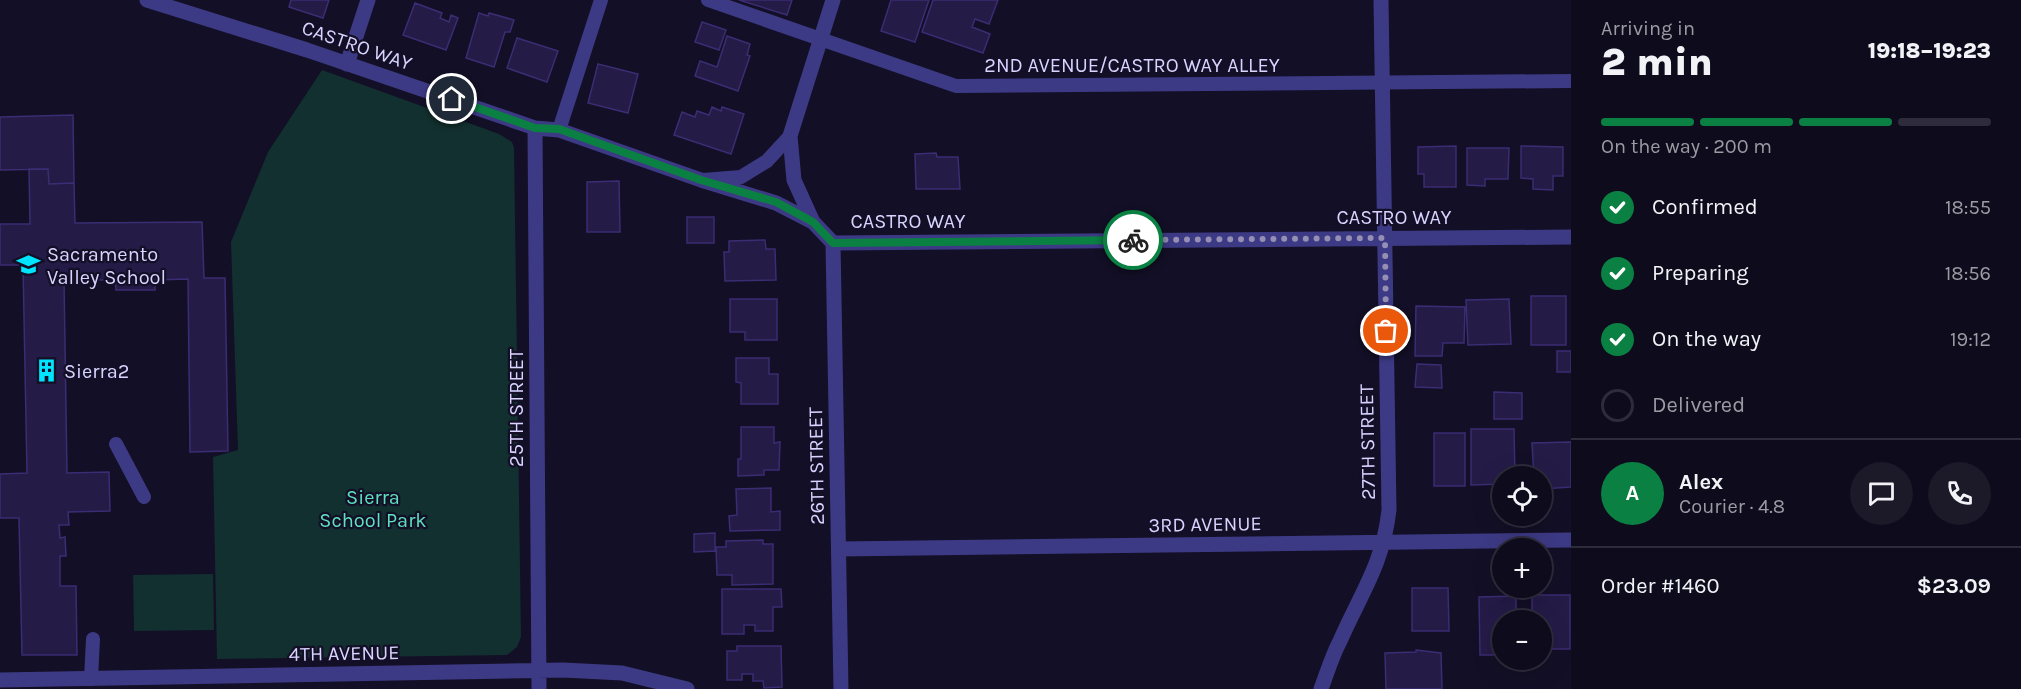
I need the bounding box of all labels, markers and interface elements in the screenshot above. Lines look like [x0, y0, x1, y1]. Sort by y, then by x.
street label: CASTRO WAY [299, 16, 415, 75]
text: Arriving in [1601, 17, 1695, 40]
text: 19:18–19:23 [1868, 38, 1991, 64]
text: 2 min [1601, 39, 1713, 85]
street label: 2ND AVENUE/CASTRO WAY ALLEY [984, 54, 1280, 77]
pin [426, 73, 477, 124]
icon: home [435, 82, 468, 115]
text: On the way · 200 m [1601, 135, 1772, 158]
icon: check [1601, 191, 1634, 224]
text: Confirmed [1652, 194, 1758, 220]
text: 18:55 [1945, 196, 1991, 219]
street label: CASTRO WAY [1337, 206, 1451, 229]
street label: CASTRO WAY [851, 210, 965, 233]
courier [1103, 210, 1163, 270]
icon: bike [1117, 224, 1150, 257]
place label: Sacramento Valley School [47, 243, 166, 289]
school or university icon: Sacramento Valley School [16, 252, 42, 278]
icon: check [1601, 257, 1634, 290]
text: Preparing [1652, 260, 1749, 286]
text: 18:56 [1945, 262, 1991, 285]
pin [1360, 305, 1411, 356]
icon: bag [1369, 314, 1402, 347]
icon: check [1601, 323, 1634, 356]
text: On the way [1652, 326, 1761, 352]
text: 19:12 [1950, 328, 1991, 351]
street label: 25TH STREET [505, 349, 528, 467]
building icon: Sierra2 [33, 358, 59, 384]
place label: Sierra2 [64, 360, 129, 383]
street label: 27TH STREET [1355, 384, 1380, 500]
text: Delivered [1652, 392, 1745, 418]
street label: 26TH STREET [804, 407, 829, 525]
button: chat [1850, 462, 1913, 525]
button: phone [1928, 462, 1991, 525]
map controls [1492, 466, 1552, 670]
button: locate [1492, 466, 1552, 526]
text: Alex [1679, 469, 1723, 495]
text: A [1626, 480, 1639, 506]
park label: Sierra School Park [319, 486, 427, 532]
text: Courier · 4.8 [1679, 495, 1785, 518]
street label: 3RD AVENUE [1148, 512, 1262, 537]
button: + [1492, 538, 1552, 598]
text: Order #1460 [1601, 573, 1720, 599]
text: $23.09 [1917, 573, 1991, 599]
button: − [1492, 610, 1552, 670]
street label: 4TH AVENUE [288, 641, 400, 666]

